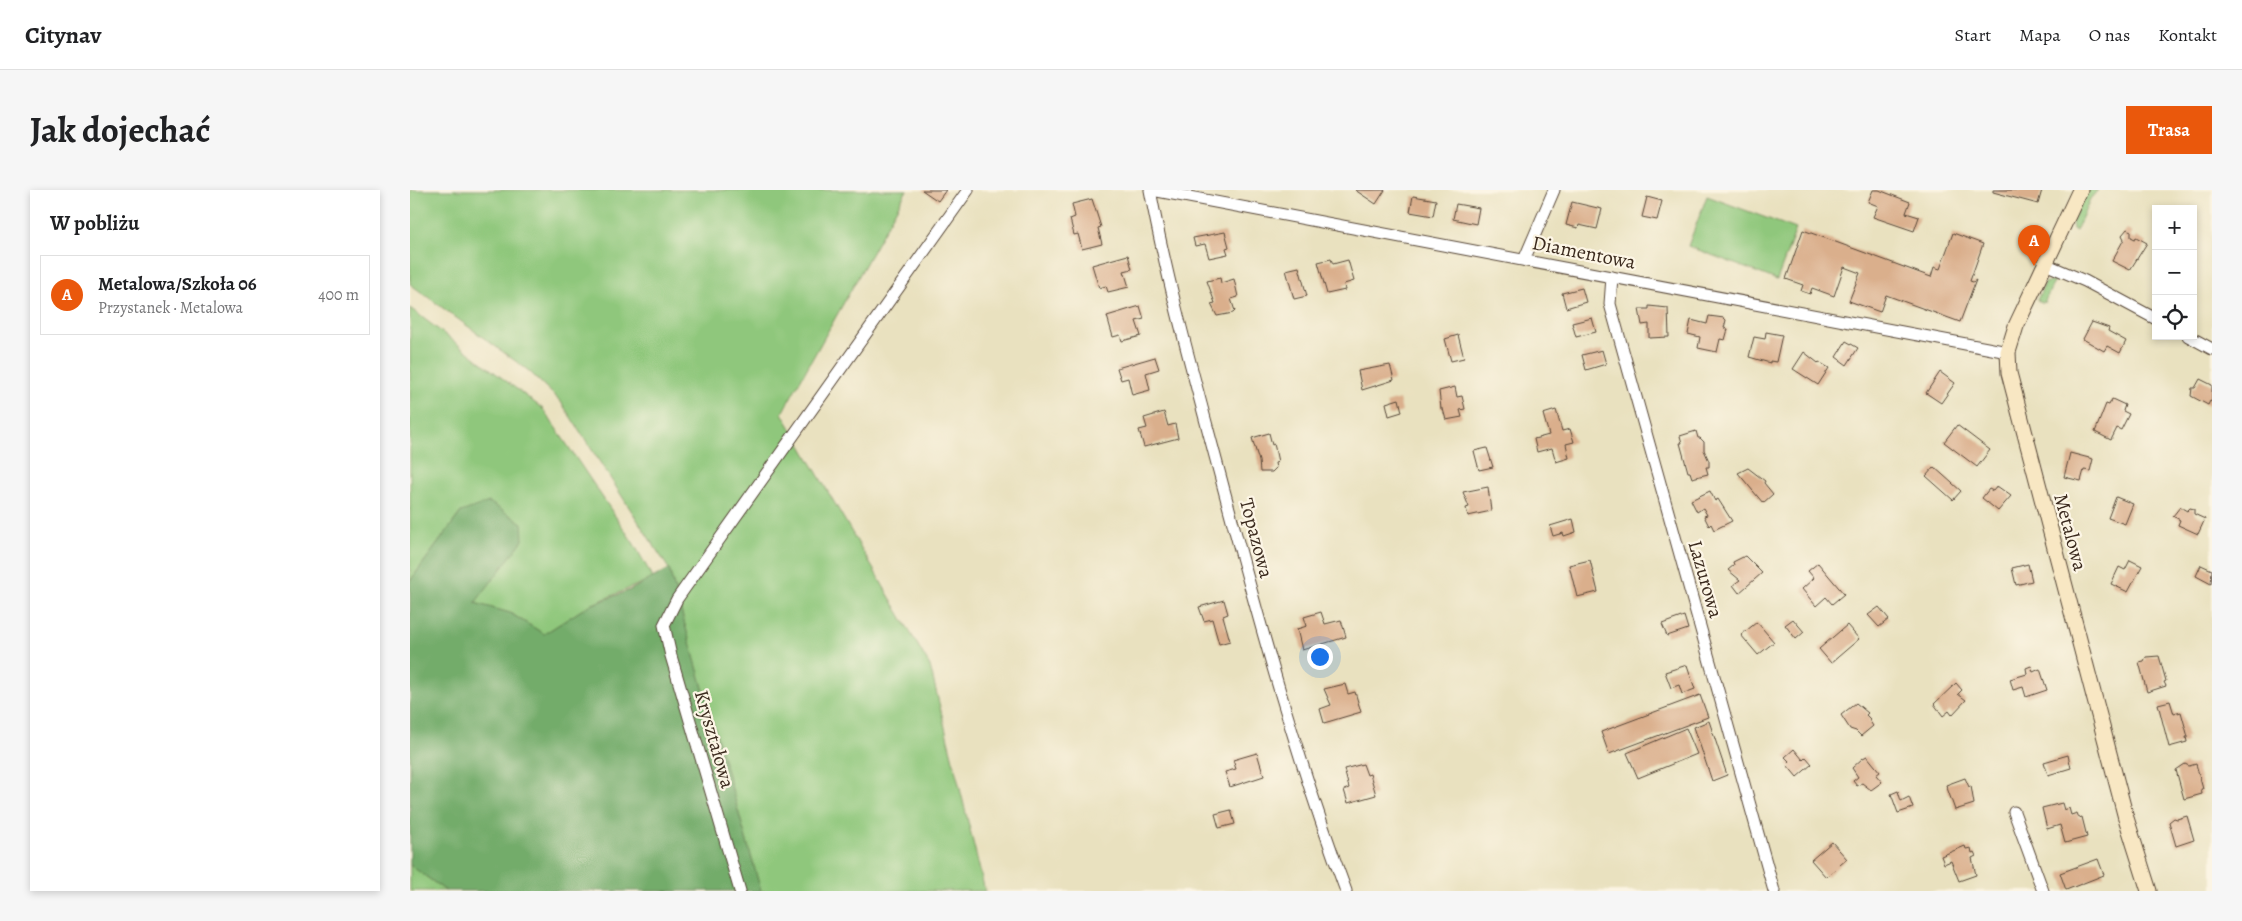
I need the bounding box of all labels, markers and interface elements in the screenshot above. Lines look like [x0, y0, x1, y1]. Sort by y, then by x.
text: Citynav [25, 19, 101, 51]
text: Start [1955, 23, 1991, 47]
text: Mapa [2019, 23, 2061, 47]
text: O nas [2089, 23, 2130, 47]
text: Kontakt [2158, 23, 2217, 47]
text: Jak dojechać [30, 106, 210, 154]
button: Trasa [2126, 106, 2212, 154]
map controls [2152, 205, 2197, 340]
button: + [2152, 205, 2197, 250]
text: W pobliżu [50, 209, 139, 237]
pin: A [2018, 225, 2050, 266]
street label: Diamentowa [1530, 229, 1639, 276]
button: − [2152, 250, 2197, 295]
text: Metalowa/Szkoła 06 [98, 271, 257, 297]
text: A [62, 284, 72, 306]
text: 400 m [318, 284, 359, 306]
button: locate [2152, 295, 2197, 340]
text: Przystanek · Metalowa [98, 297, 243, 319]
street label: Metalowa [2047, 490, 2094, 574]
street label: Topazowa [1233, 495, 1280, 582]
street label: Lazurowa [1682, 537, 1730, 622]
your location [1307, 644, 1333, 670]
street label: Kryształowa [688, 687, 742, 792]

